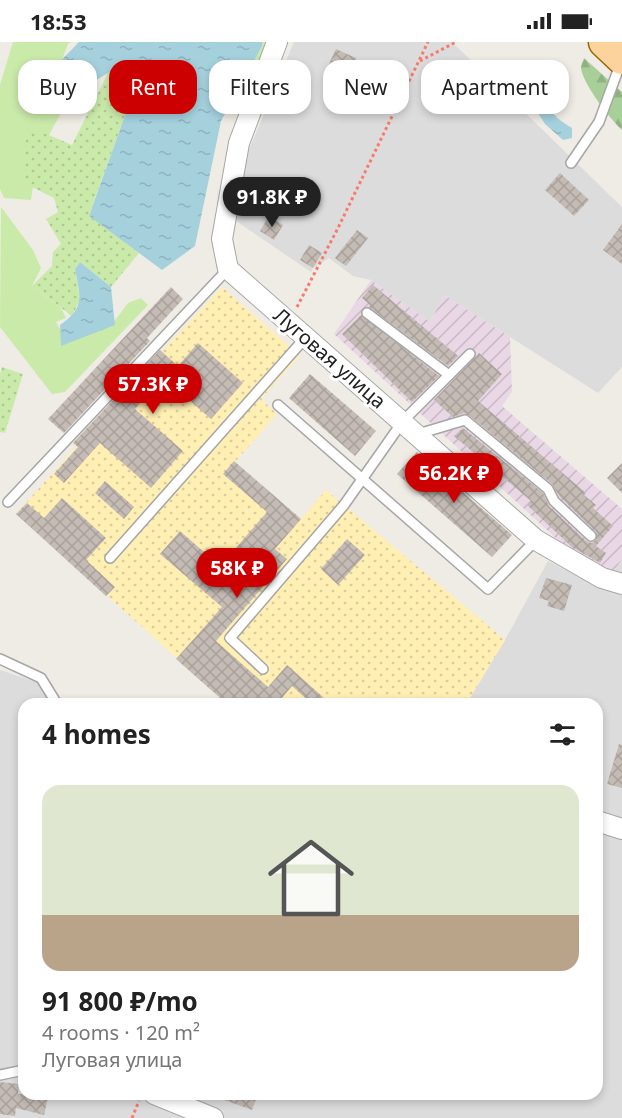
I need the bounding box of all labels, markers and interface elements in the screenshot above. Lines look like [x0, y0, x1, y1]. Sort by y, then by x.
text: 18:53 [30, 6, 87, 36]
chip: Buy [18, 60, 97, 114]
chip: Rent [109, 60, 197, 114]
chip: Filters [209, 60, 311, 114]
chip: New [323, 60, 409, 114]
chip: Apartment [421, 60, 569, 114]
pin: 91.8K ₽ [217, 177, 327, 228]
text: 91.8K ₽ [237, 183, 307, 210]
street label: Луговая улица [268, 302, 392, 414]
pin: 57.3K ₽ [98, 364, 208, 415]
text: 57.3K ₽ [118, 370, 188, 397]
pin: 56.2K ₽ [399, 453, 509, 504]
text: 56.2K ₽ [419, 459, 489, 486]
pin: 58K ₽ [195, 548, 279, 599]
text: 58K ₽ [210, 554, 264, 581]
text: 4 homes [42, 716, 151, 752]
icon: filters [546, 718, 579, 751]
icon: home [257, 824, 365, 932]
text: 91 800 ₽/mo [42, 983, 198, 1019]
text: 4 rooms · 120 m² [42, 1019, 200, 1046]
text: Луговая улица [42, 1046, 182, 1073]

